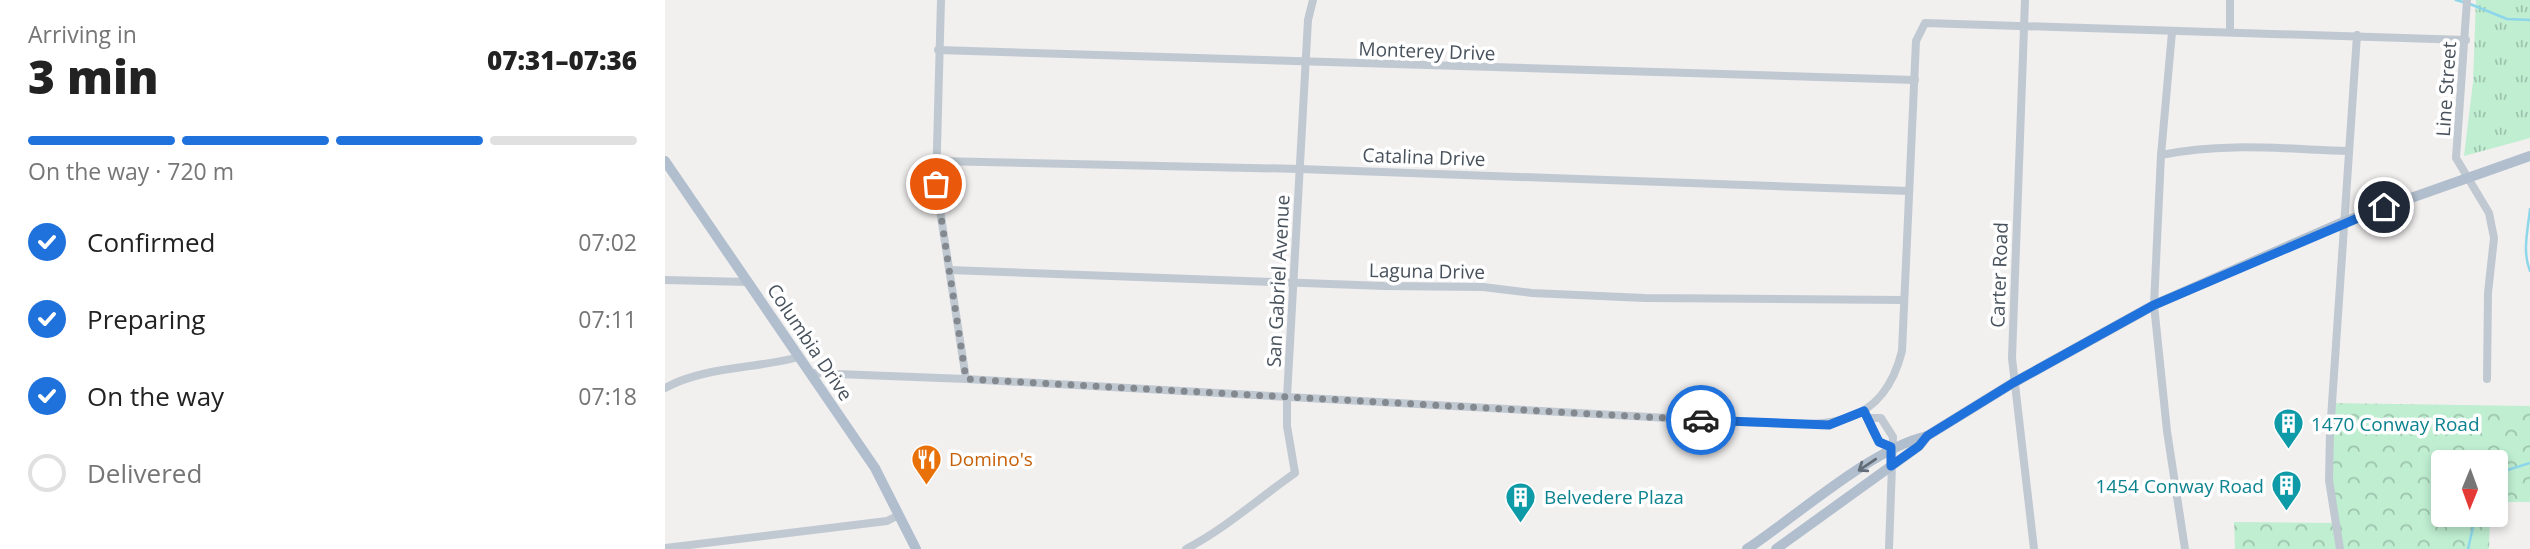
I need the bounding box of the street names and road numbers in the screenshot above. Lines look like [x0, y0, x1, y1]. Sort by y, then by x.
street label: Monterey Drive [1358, 36, 1496, 66]
street label: Line Street [2430, 40, 2462, 137]
street label: Catalina Drive [1362, 142, 1486, 172]
street label: San Gabriel Avenue [1260, 194, 1296, 368]
street label: Carter Road [1984, 222, 2014, 328]
street label: Laguna Drive [1369, 257, 1485, 285]
street label: Columbia Drive [761, 278, 859, 406]

